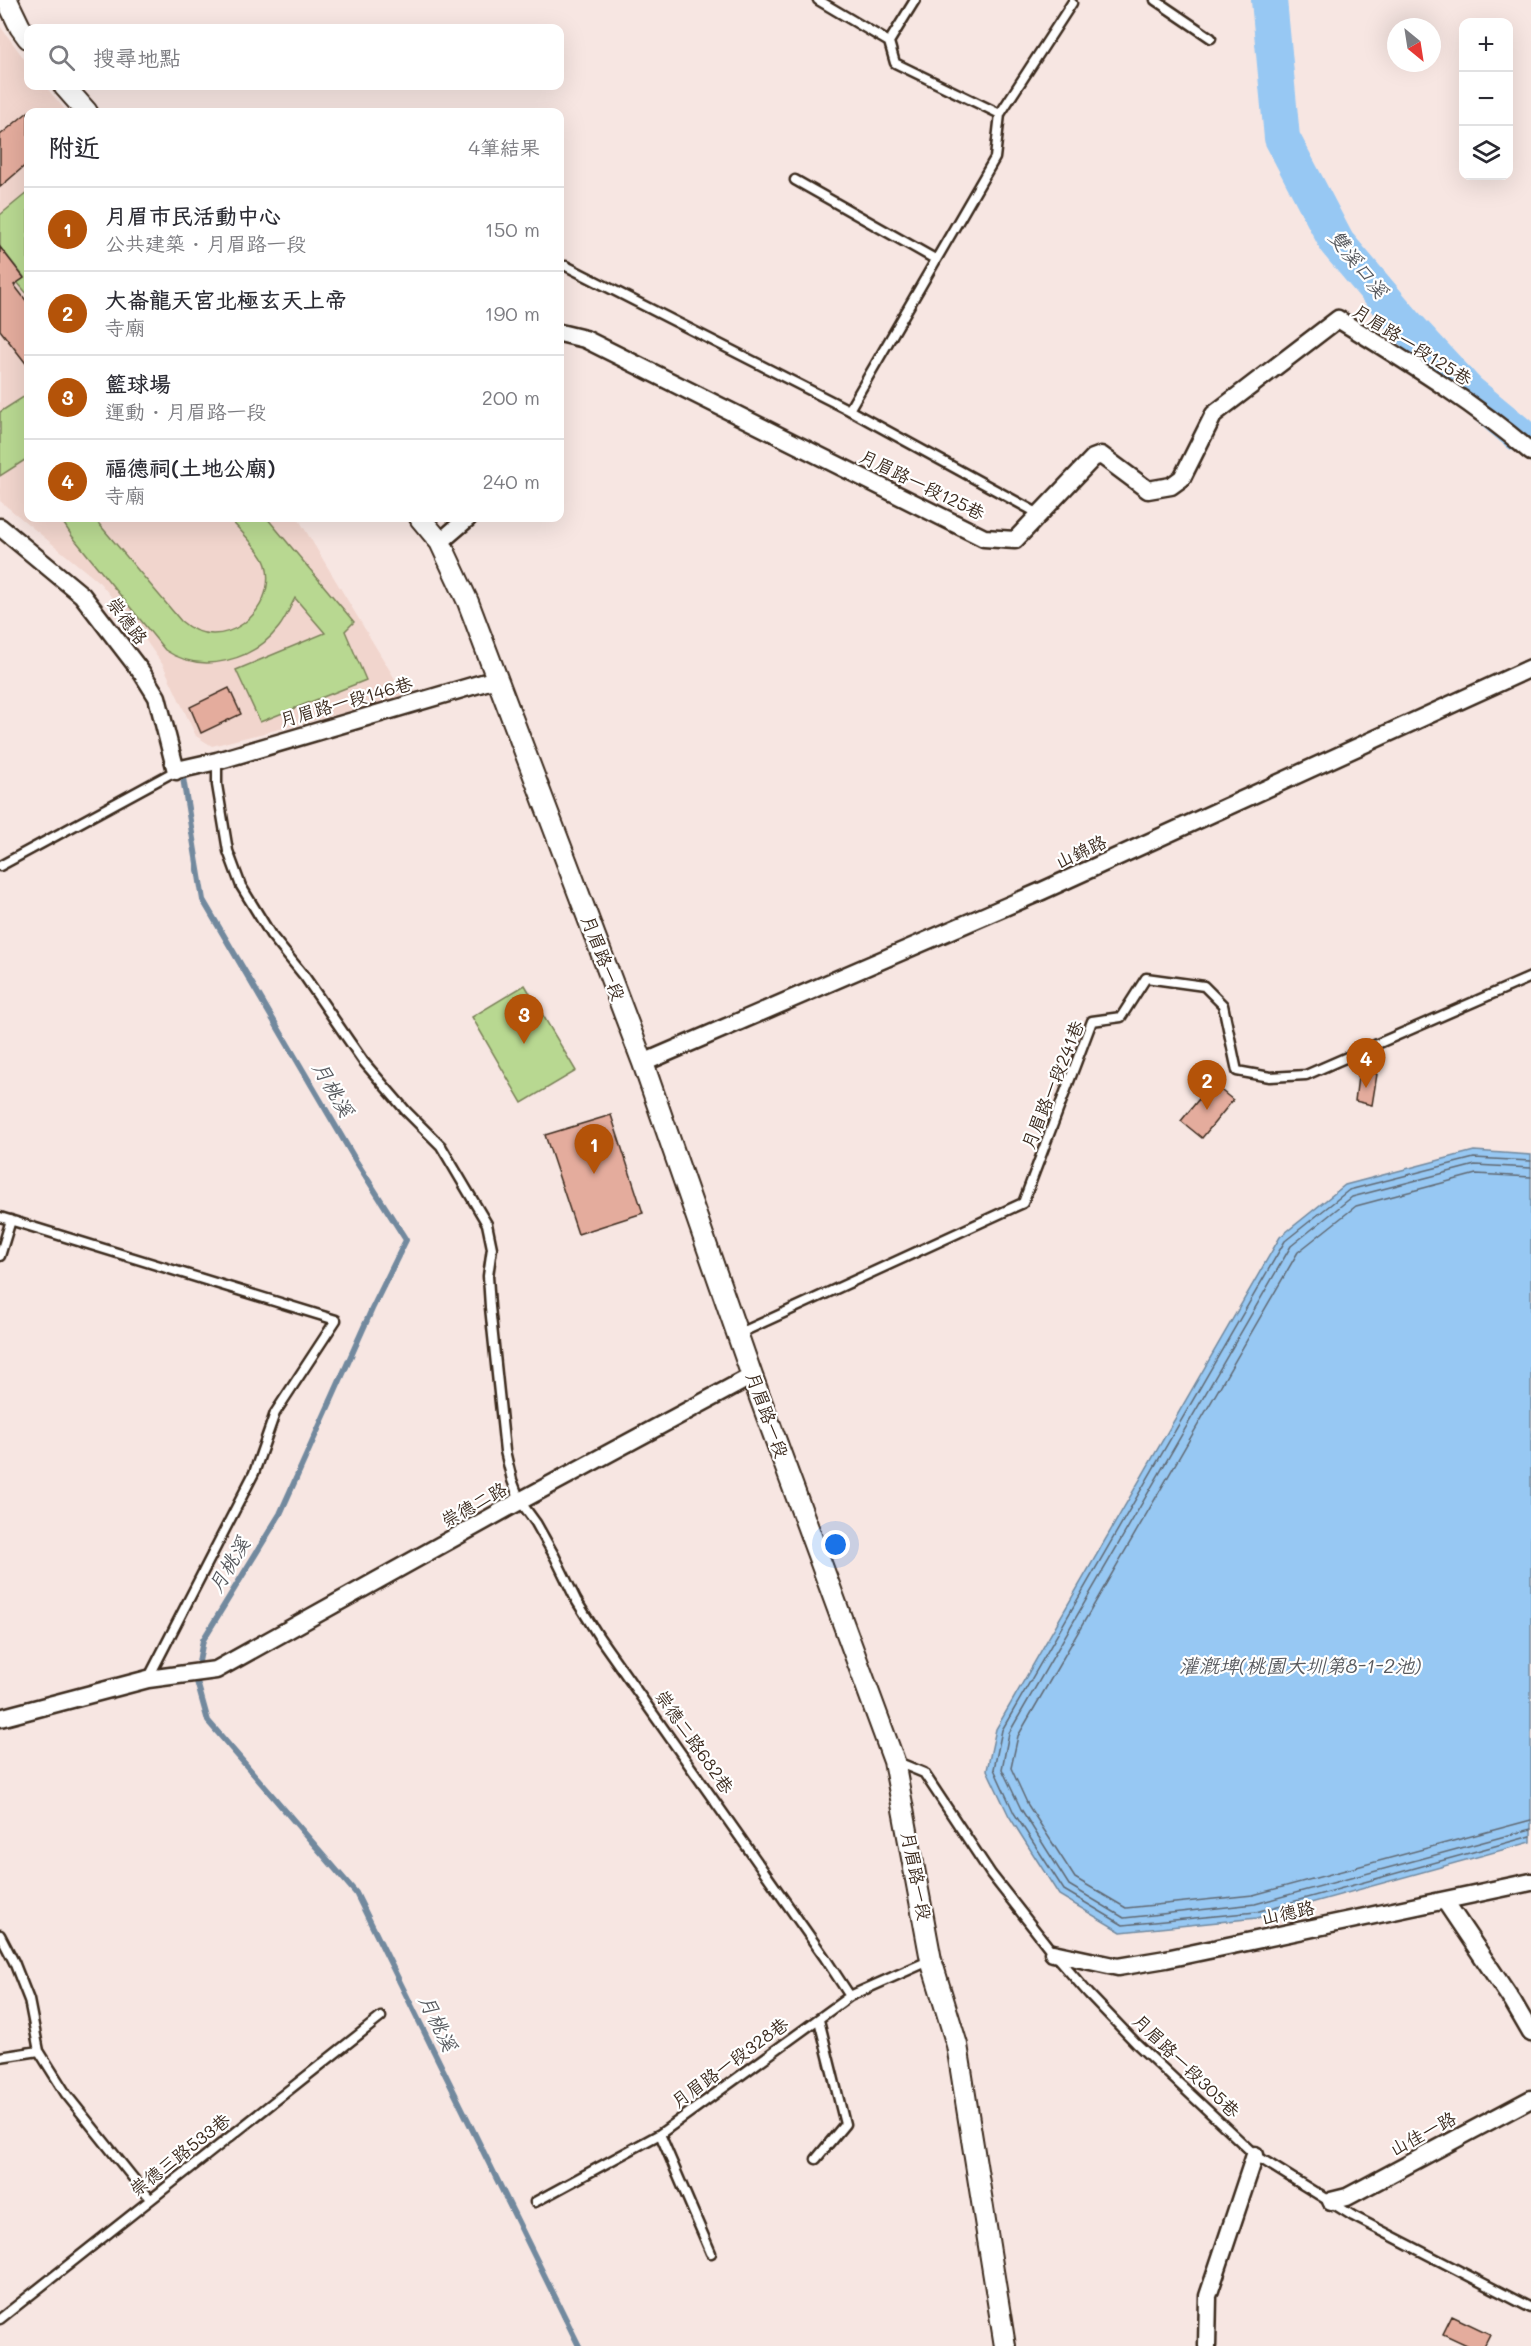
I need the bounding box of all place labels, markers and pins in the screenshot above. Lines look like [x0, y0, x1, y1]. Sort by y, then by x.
pin: 3 [504, 994, 544, 1044]
pin: 4 [1346, 1038, 1386, 1088]
pin: 2 [1188, 1060, 1226, 1110]
pin: 1 [574, 1124, 614, 1174]

